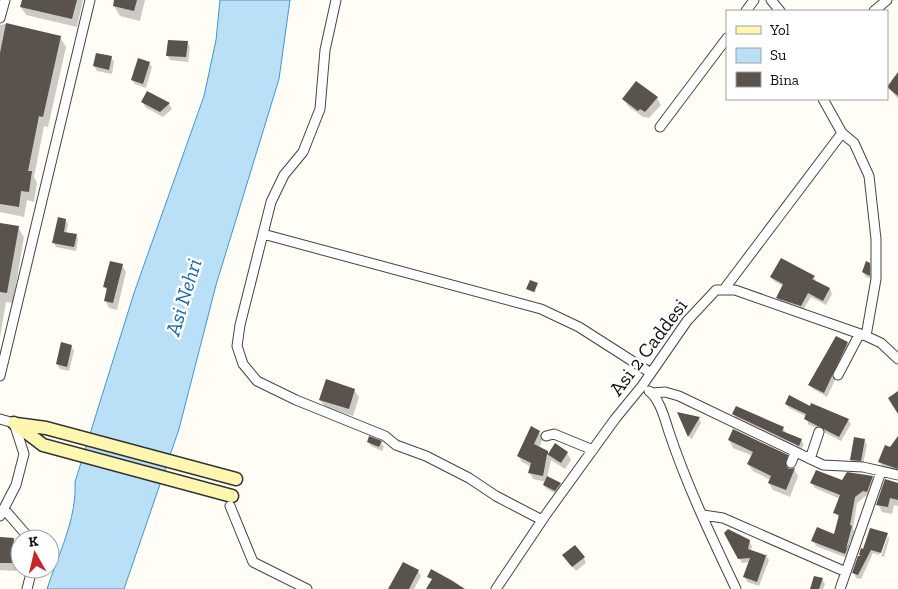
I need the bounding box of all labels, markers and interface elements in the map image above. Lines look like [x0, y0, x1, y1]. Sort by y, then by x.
legend [726, 10, 888, 100]
text: Yol [769, 21, 790, 39]
text: Su [770, 46, 787, 64]
text: Bina [770, 71, 799, 89]
water label: Asi Nehri [159, 256, 206, 339]
street label: Asi 2 Caddesi [604, 294, 692, 400]
north arrow [10, 529, 60, 579]
text: K [27, 532, 40, 551]

